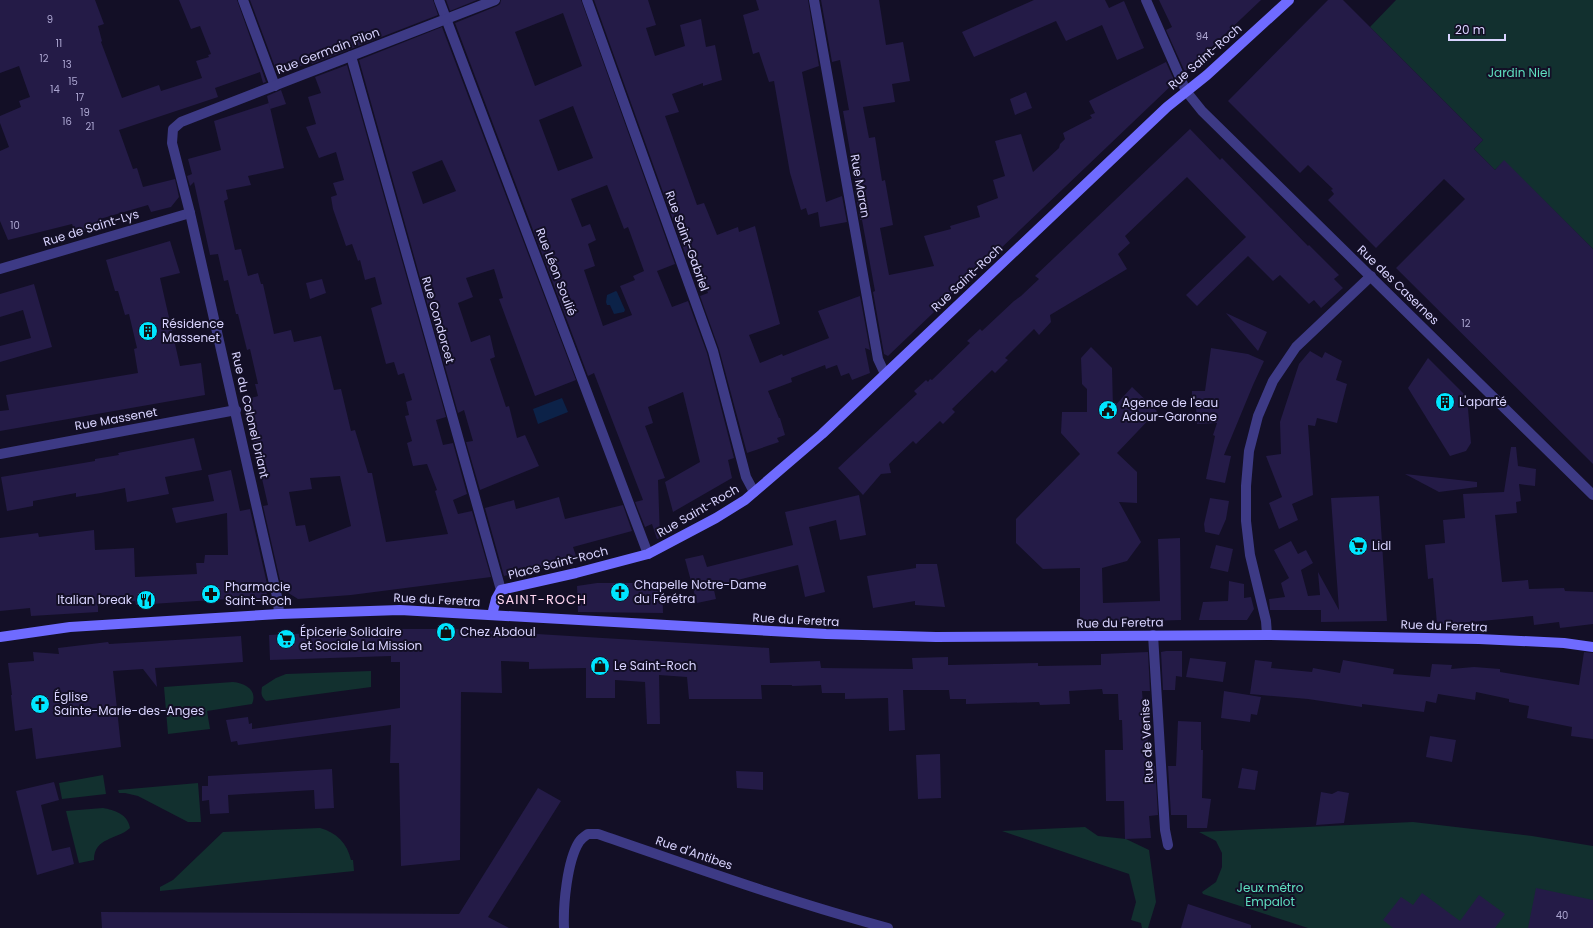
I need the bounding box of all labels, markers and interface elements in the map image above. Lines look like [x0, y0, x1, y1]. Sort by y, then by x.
house number: 9 [47, 12, 53, 27]
scale bar [1449, 16, 1505, 42]
street label: Rue Saint-Roch [1164, 20, 1245, 93]
text: 20 m [1455, 21, 1485, 38]
street label: Rue Germain Pilon [274, 23, 382, 78]
house number: 94 [1196, 29, 1208, 44]
house number: 11 [56, 36, 62, 51]
house number: 12 [40, 51, 49, 66]
house number: 13 [62, 57, 72, 72]
park label: Jardin Niel [1488, 64, 1550, 81]
house number: 15 [68, 74, 78, 89]
house number: 14 [50, 82, 60, 97]
house number: 17 [76, 90, 85, 105]
house number: 19 [80, 105, 90, 120]
house number: 16 [62, 114, 72, 129]
house number: 21 [86, 119, 94, 134]
street label: Rue Maran [847, 153, 874, 219]
street label: Rue Saint-Gabriel [661, 188, 714, 293]
street label: Rue de Saint-Lys [41, 205, 141, 250]
house number: 10 [10, 218, 20, 233]
street label: Rue Léon Soulié [532, 226, 581, 318]
street label: Rue Saint-Roch [927, 240, 1006, 315]
street label: Rue des Casernes [1354, 241, 1443, 328]
street label: Rue Condorcet [418, 274, 459, 365]
place label: Résidence Massenet [162, 315, 224, 346]
house number: 12 [1462, 316, 1471, 331]
building icon: Résidence Massenet [137, 320, 159, 342]
street label: Rue du Colonel Driant [228, 350, 273, 480]
building icon: L'aparté [1434, 391, 1456, 413]
place label: L'aparté [1459, 393, 1507, 410]
place label: Agence de l'eau Adour-Garonne [1122, 394, 1218, 425]
public building icon: Agence de l'eau Adour-Garonne [1097, 399, 1119, 421]
street label: Rue Massenet [73, 403, 159, 434]
street label: Rue Saint-Roch [654, 480, 742, 541]
supermarket icon: Lidl [1347, 535, 1369, 557]
place label: Lidl [1372, 537, 1391, 554]
street label: Place Saint-Roch [506, 542, 610, 583]
place label: Chapelle Notre-Dame du Férétra [634, 576, 767, 607]
place label: Pharmacie Saint-Roch [225, 578, 292, 609]
church icon: Chapelle Notre-Dame du Férétra [609, 581, 631, 603]
pharmacy icon: Pharmacie Saint-Roch [200, 583, 222, 605]
restaurant icon: Italian break [135, 589, 157, 611]
street label: Rue du Feretra [393, 589, 481, 610]
district label: SAINT-ROCH [497, 590, 587, 609]
place label: Italian break [57, 591, 133, 608]
street label: Rue du Feretra [752, 609, 840, 630]
street label: Rue du Feretra [1076, 613, 1164, 632]
street label: Rue du Feretra [1400, 615, 1488, 636]
shop icon: Chez Abdoul [435, 621, 457, 643]
place label: Épicerie Solidaire et Sociale La Mission [300, 623, 422, 654]
place label: Chez Abdoul [460, 623, 536, 640]
supermarket icon: Épicerie Solidaire et Sociale La Mission [275, 628, 297, 650]
shop icon: Le Saint-Roch [589, 655, 611, 677]
place label: Le Saint-Roch [614, 657, 697, 674]
place label: Église Sainte-Marie-des-Anges [54, 688, 204, 719]
church icon: Église Sainte-Marie-des-Anges [29, 693, 51, 715]
street label: Rue de Venise [1136, 699, 1157, 784]
street label: Rue d'Antibes [653, 831, 735, 874]
park label: Jeux métro Empalot [1237, 879, 1304, 910]
house number: 40 [1556, 908, 1568, 923]

